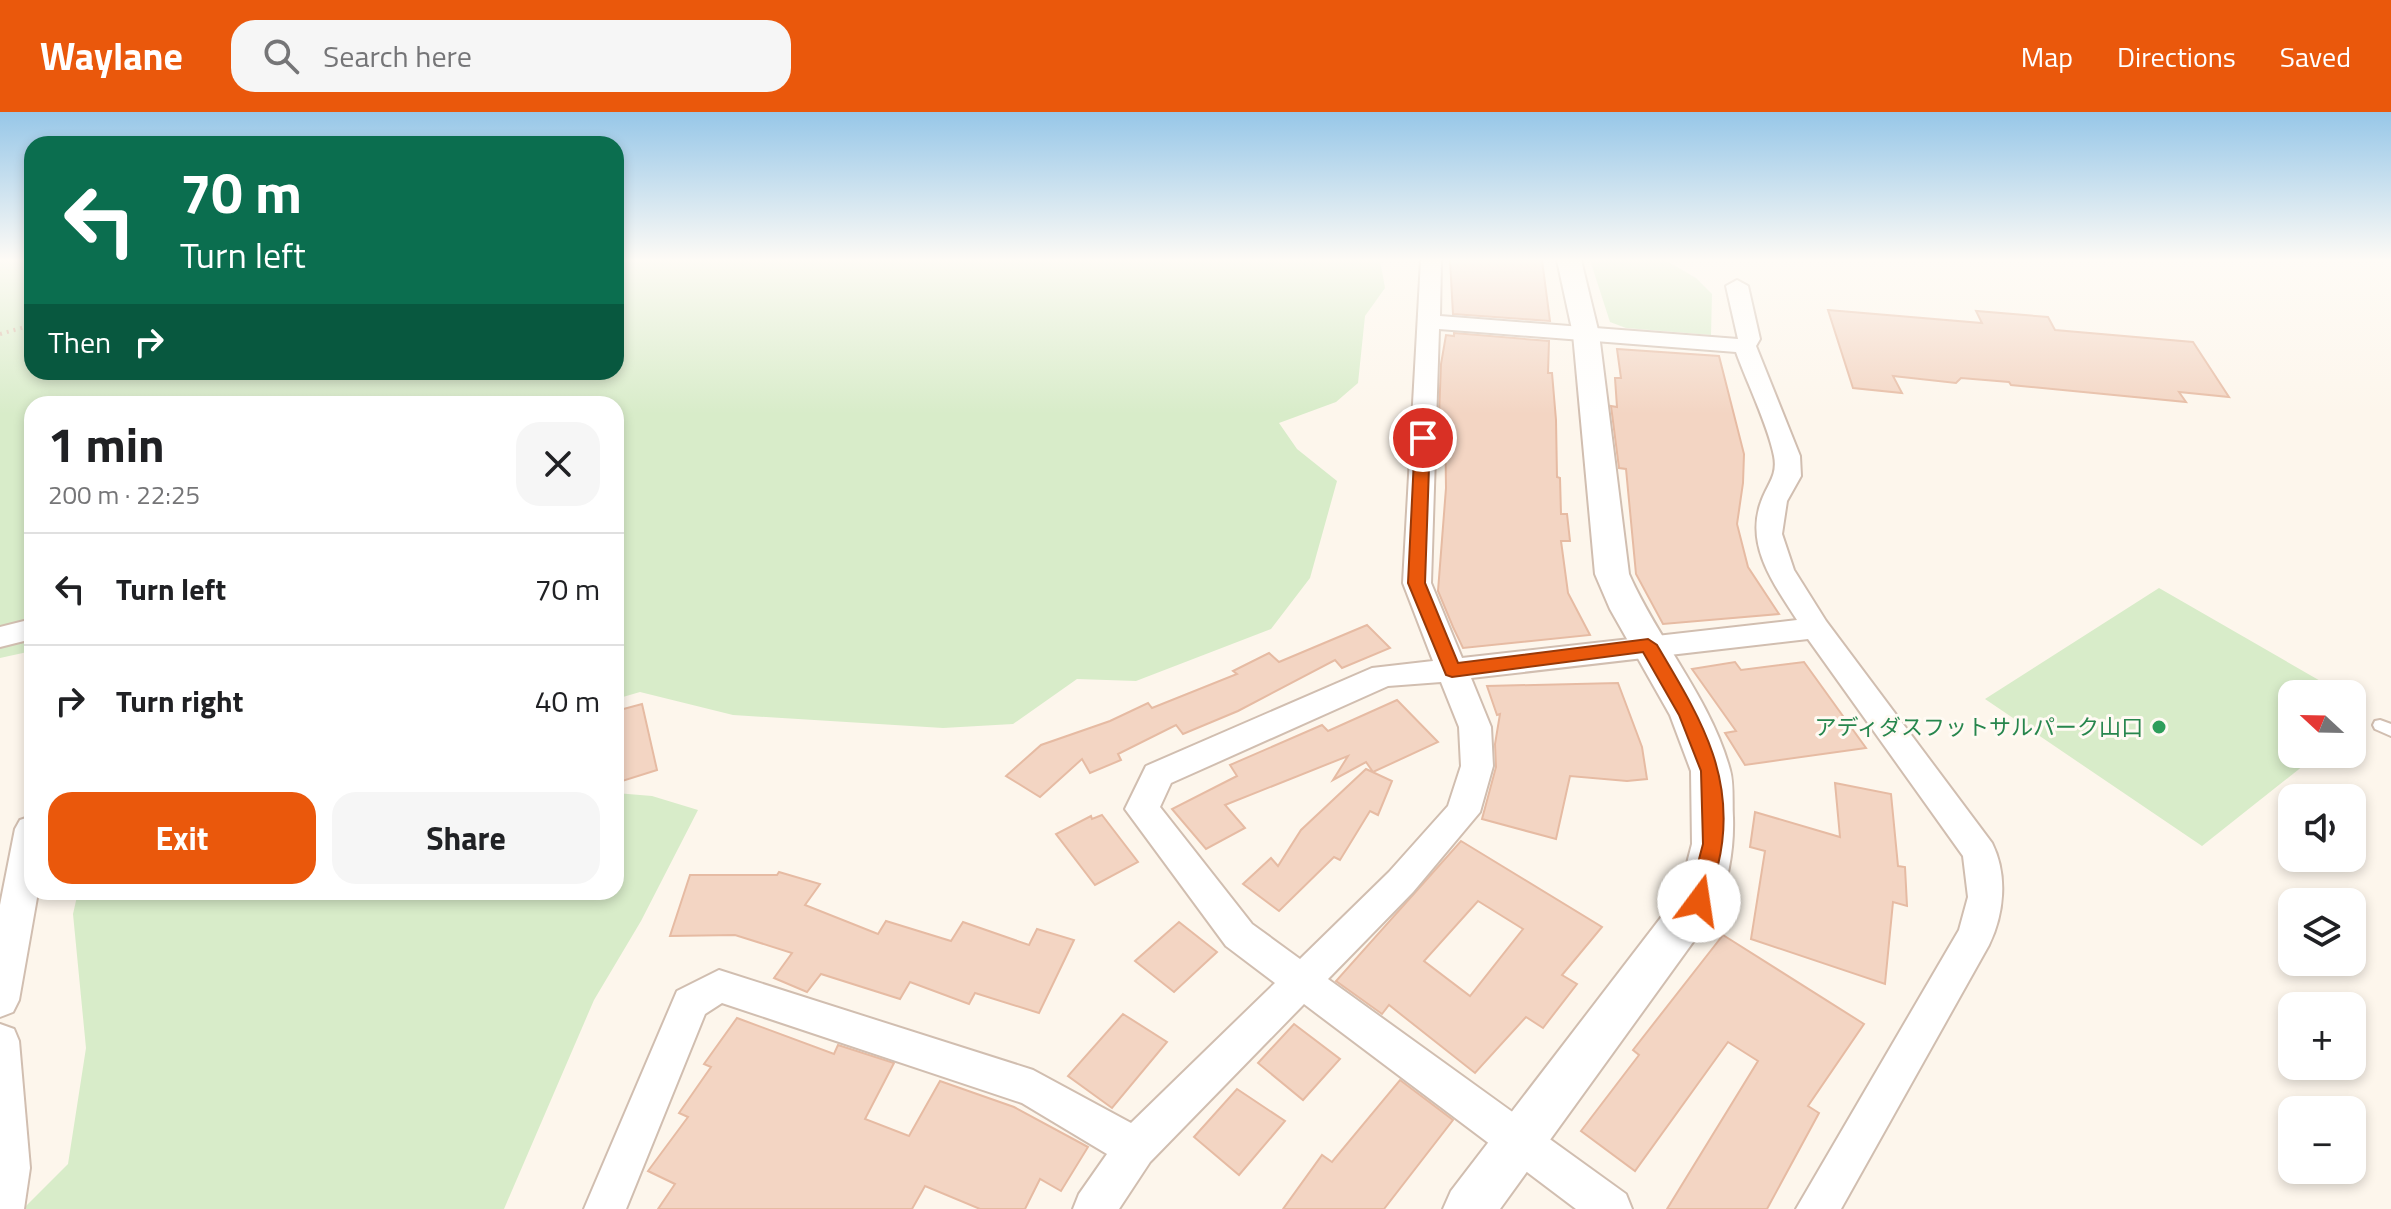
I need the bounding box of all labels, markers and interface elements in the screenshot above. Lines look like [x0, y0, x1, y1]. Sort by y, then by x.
search box [231, 20, 791, 92]
text: Waylane [40, 27, 183, 85]
text: Search here [323, 33, 472, 79]
icon: search [259, 34, 303, 78]
text: Map [2021, 35, 2073, 78]
text: Directions [2117, 35, 2236, 78]
text: Saved [2280, 35, 2351, 78]
text: 70 m [180, 150, 302, 235]
icon: left [48, 168, 152, 272]
text: Turn left [180, 227, 306, 282]
text: Then [48, 319, 111, 365]
icon: right [127, 320, 171, 364]
pin [1389, 404, 1457, 472]
text: 1 min [48, 408, 165, 481]
icon: arrive [1401, 416, 1445, 460]
button: close [516, 422, 600, 506]
text: 200 m · 22:25 [48, 475, 200, 514]
text: Turn left [116, 566, 226, 612]
text: 70 m [535, 566, 600, 612]
icon: left [48, 567, 92, 611]
text: Turn right [116, 678, 244, 724]
text: 40 m [535, 678, 600, 724]
icon: right [48, 679, 92, 723]
north arrow [2278, 680, 2366, 768]
map controls [2278, 680, 2366, 1184]
place label: アディダスフットサルパーク山口 [1815, 710, 2143, 744]
marker: アディダスフットサルパーク山口 [2150, 718, 2168, 736]
button: sound [2278, 784, 2366, 872]
button: Exit [48, 792, 316, 884]
button: Share [332, 792, 600, 884]
position arrow [1657, 859, 1741, 943]
button: layers [2278, 888, 2366, 976]
button: + [2278, 992, 2366, 1080]
button: − [2278, 1096, 2366, 1184]

